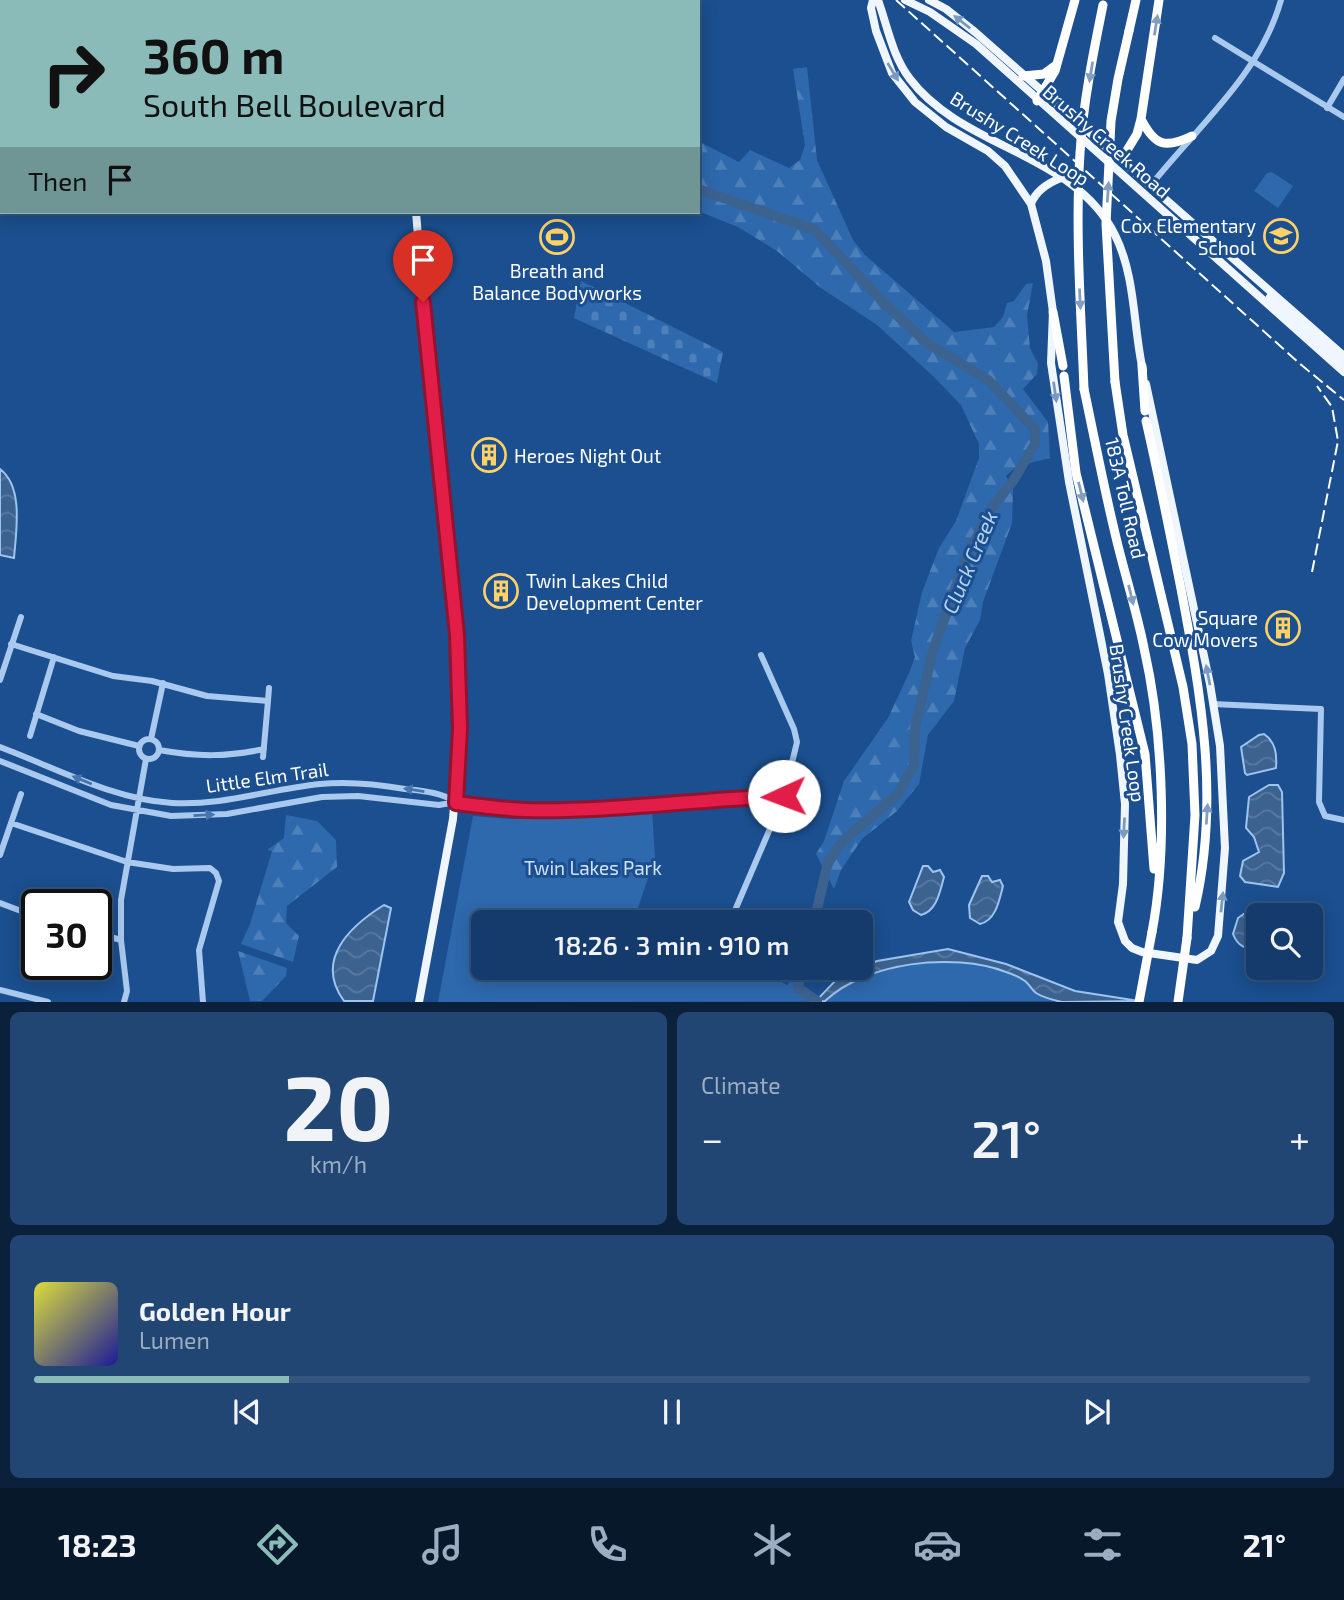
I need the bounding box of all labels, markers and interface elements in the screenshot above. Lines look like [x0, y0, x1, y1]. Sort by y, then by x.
one-way arrow [953, 14, 971, 29]
one-way arrow [1150, 14, 1161, 36]
text: 360 m [143, 25, 284, 84]
icon: right [28, 28, 119, 119]
one-way arrow [1085, 61, 1096, 83]
one-way arrow [887, 62, 899, 81]
street label: Brushy Creek Road [1039, 80, 1175, 202]
text: South Bell Boulevard [143, 85, 446, 123]
street label: Brushy Creek Loop [946, 86, 1094, 190]
icon: arrive [101, 161, 139, 199]
text: Then [28, 165, 87, 196]
one-way arrow [1103, 181, 1114, 203]
place label: Cox Elementary School [1121, 214, 1256, 259]
school or university icon: Cox Elementary School [1262, 217, 1300, 255]
sports icon: Breath and Balance Bodyworks [538, 218, 576, 256]
pin [393, 230, 453, 302]
icon: arrive [404, 241, 442, 279]
place label: Breath and Balance Bodyworks [472, 259, 642, 304]
one-way arrow [1075, 288, 1086, 310]
one-way arrow [1050, 381, 1061, 403]
street label: 183A Toll Road [1101, 435, 1151, 561]
building icon: Heroes Night Out [470, 436, 508, 474]
place label: Heroes Night Out [514, 444, 661, 467]
one-way arrow [1076, 481, 1087, 503]
water label: Cluck Creek [936, 507, 1002, 617]
place label: Twin Lakes Child Development Center [526, 569, 703, 614]
building icon: Twin Lakes Child Development Center [482, 572, 520, 610]
one-way arrow [1126, 584, 1137, 606]
place label: Square Cow Movers [1152, 606, 1258, 651]
building icon: Square Cow Movers [1264, 609, 1302, 647]
street label: Brushy Creek Loop [1106, 642, 1150, 804]
one-way arrow [1202, 664, 1213, 686]
street label: Little Elm Trail [204, 757, 330, 797]
position arrow [747, 759, 821, 833]
one-way arrow [71, 774, 92, 785]
one-way arrow [403, 784, 425, 795]
one-way arrow [1202, 803, 1213, 825]
one-way arrow [193, 810, 215, 821]
one-way arrow [1118, 817, 1129, 839]
park label: Twin Lakes Park [524, 856, 662, 879]
speed limit sign: 30 [21, 889, 112, 980]
one-way arrow [1217, 890, 1228, 912]
map controls [1246, 903, 1323, 980]
button: search [1246, 903, 1323, 980]
text: 18:26 · 3 min · 910 m [555, 929, 789, 960]
text: 20 [283, 1050, 394, 1159]
text: Climate [701, 1071, 781, 1099]
text: 21° [971, 1106, 1041, 1168]
text: − [701, 1115, 723, 1161]
text: + [1289, 1115, 1310, 1161]
text: km/h [310, 1150, 367, 1178]
text: Golden Hour [139, 1295, 291, 1326]
text: Lumen [139, 1326, 210, 1354]
icon: previous [228, 1393, 266, 1431]
icon: pause [653, 1393, 691, 1431]
icon: next [1078, 1393, 1116, 1431]
icon: directions [253, 1520, 302, 1569]
icon: music [418, 1520, 467, 1569]
icon: phone [583, 1520, 632, 1569]
icon: climate [748, 1520, 797, 1569]
icon: car [913, 1520, 962, 1569]
icon: filters [1078, 1520, 1127, 1569]
text: 18:23 [58, 1525, 137, 1563]
text: 21° [1243, 1525, 1286, 1563]

